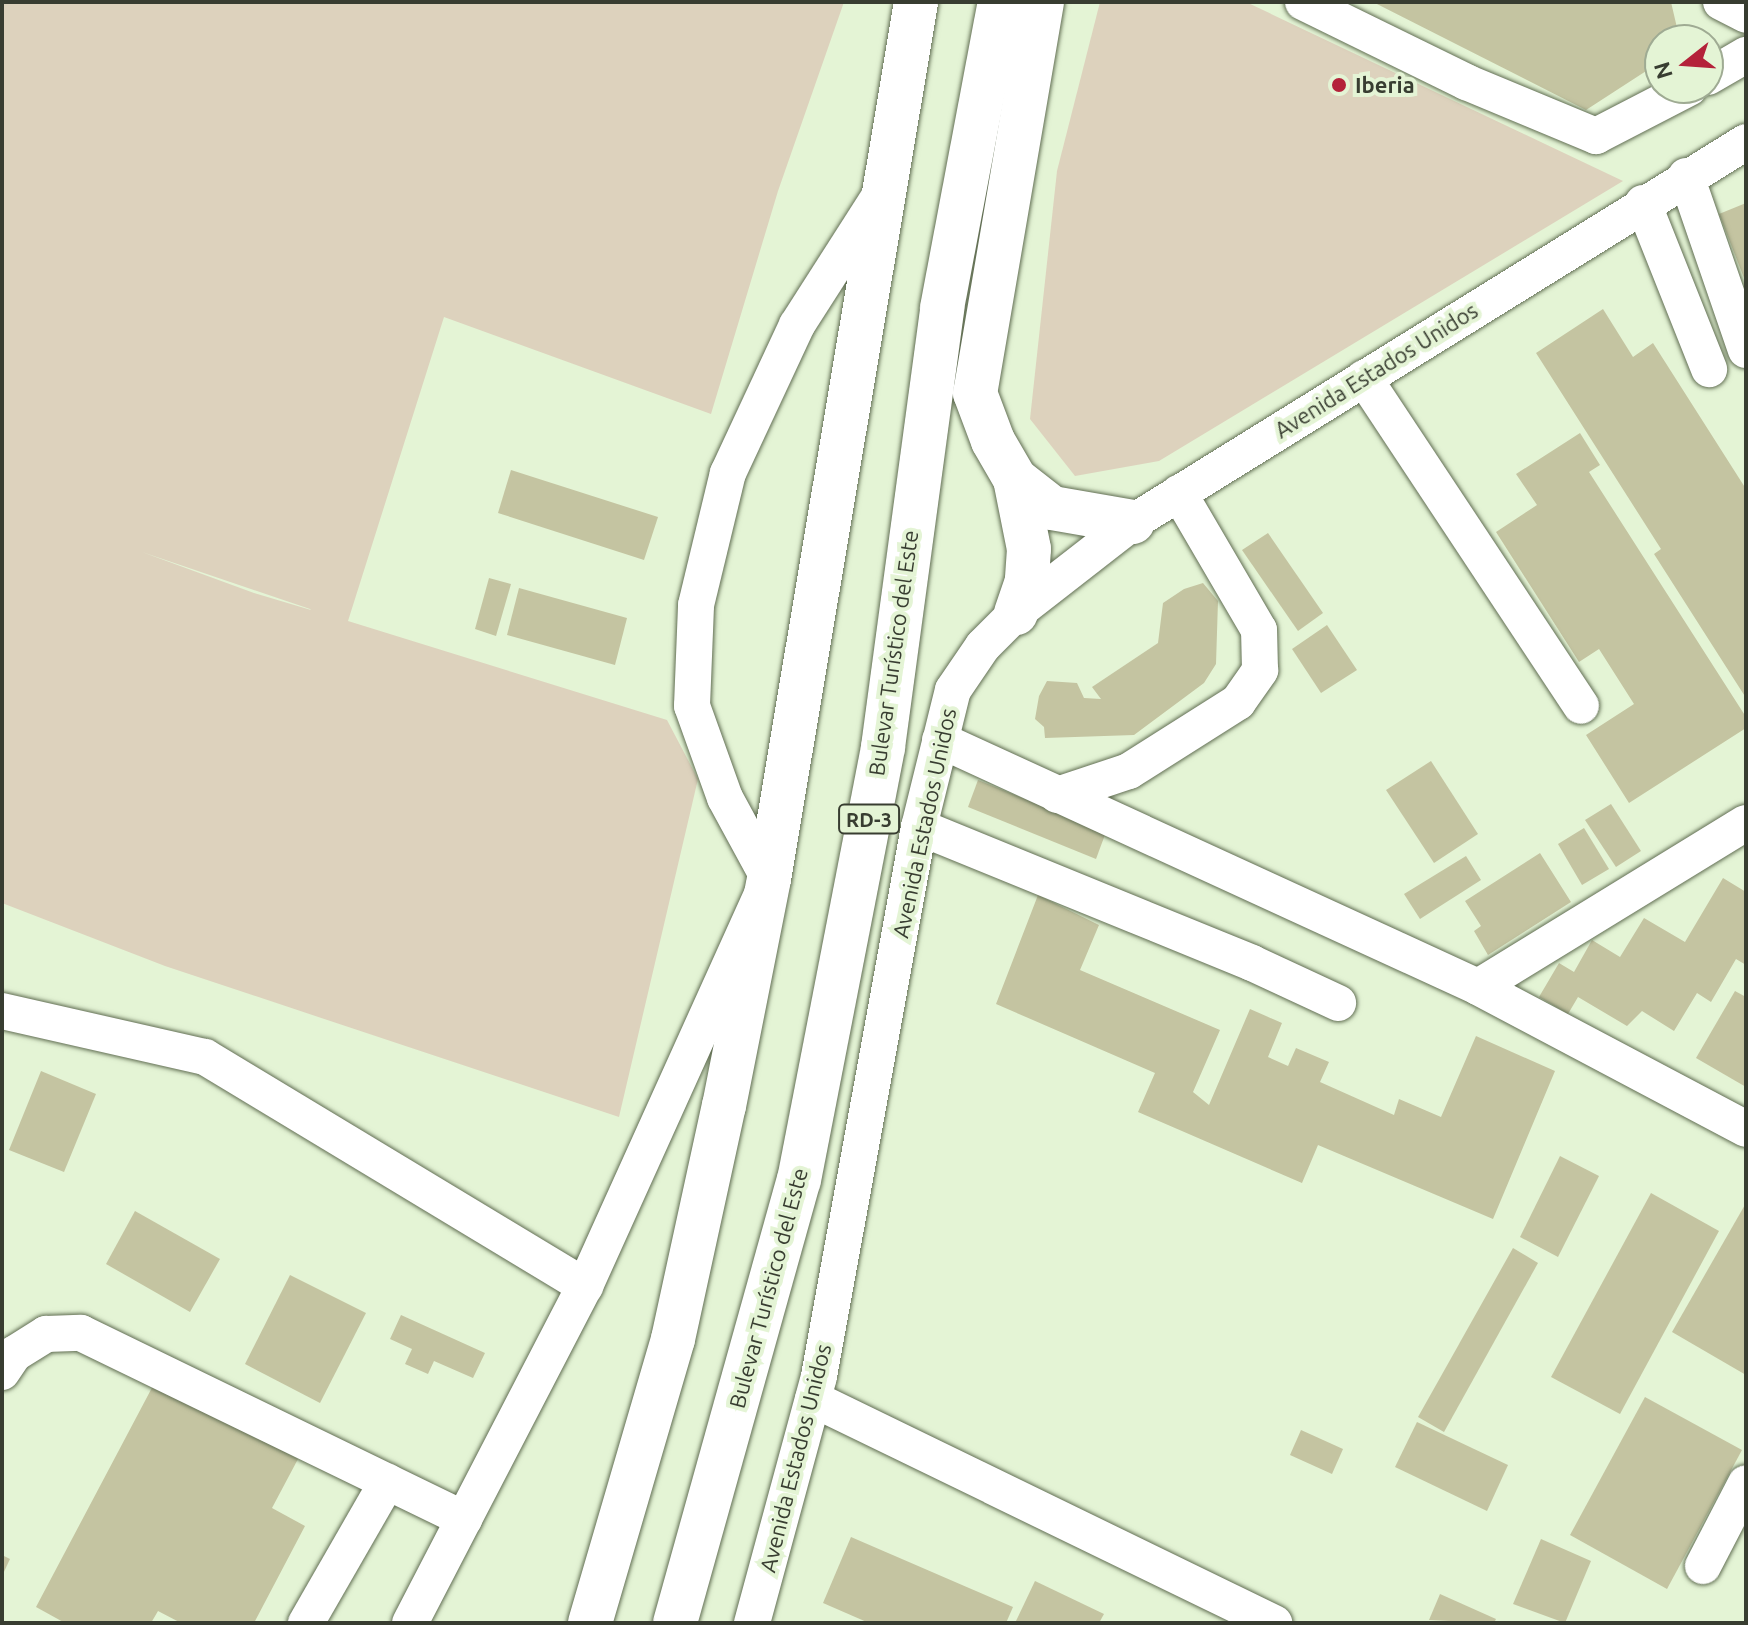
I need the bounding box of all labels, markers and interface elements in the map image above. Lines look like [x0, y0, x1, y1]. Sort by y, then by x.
north arrow [1644, 24, 1724, 104]
text: N [1648, 59, 1677, 82]
place label: Iberia [1355, 72, 1415, 98]
marker: Iberia [1330, 76, 1348, 94]
street label: Avenida Estados Unidos [1270, 297, 1482, 443]
street label: Bulevar Turístico del Este [863, 528, 923, 778]
street label: Avenida Estados Unidos [887, 706, 961, 940]
road number: RD-3 [837, 803, 901, 835]
street label: Bulevar Turístico del Este [723, 1165, 813, 1411]
street label: Avenida Estados Unidos [754, 1341, 836, 1575]

